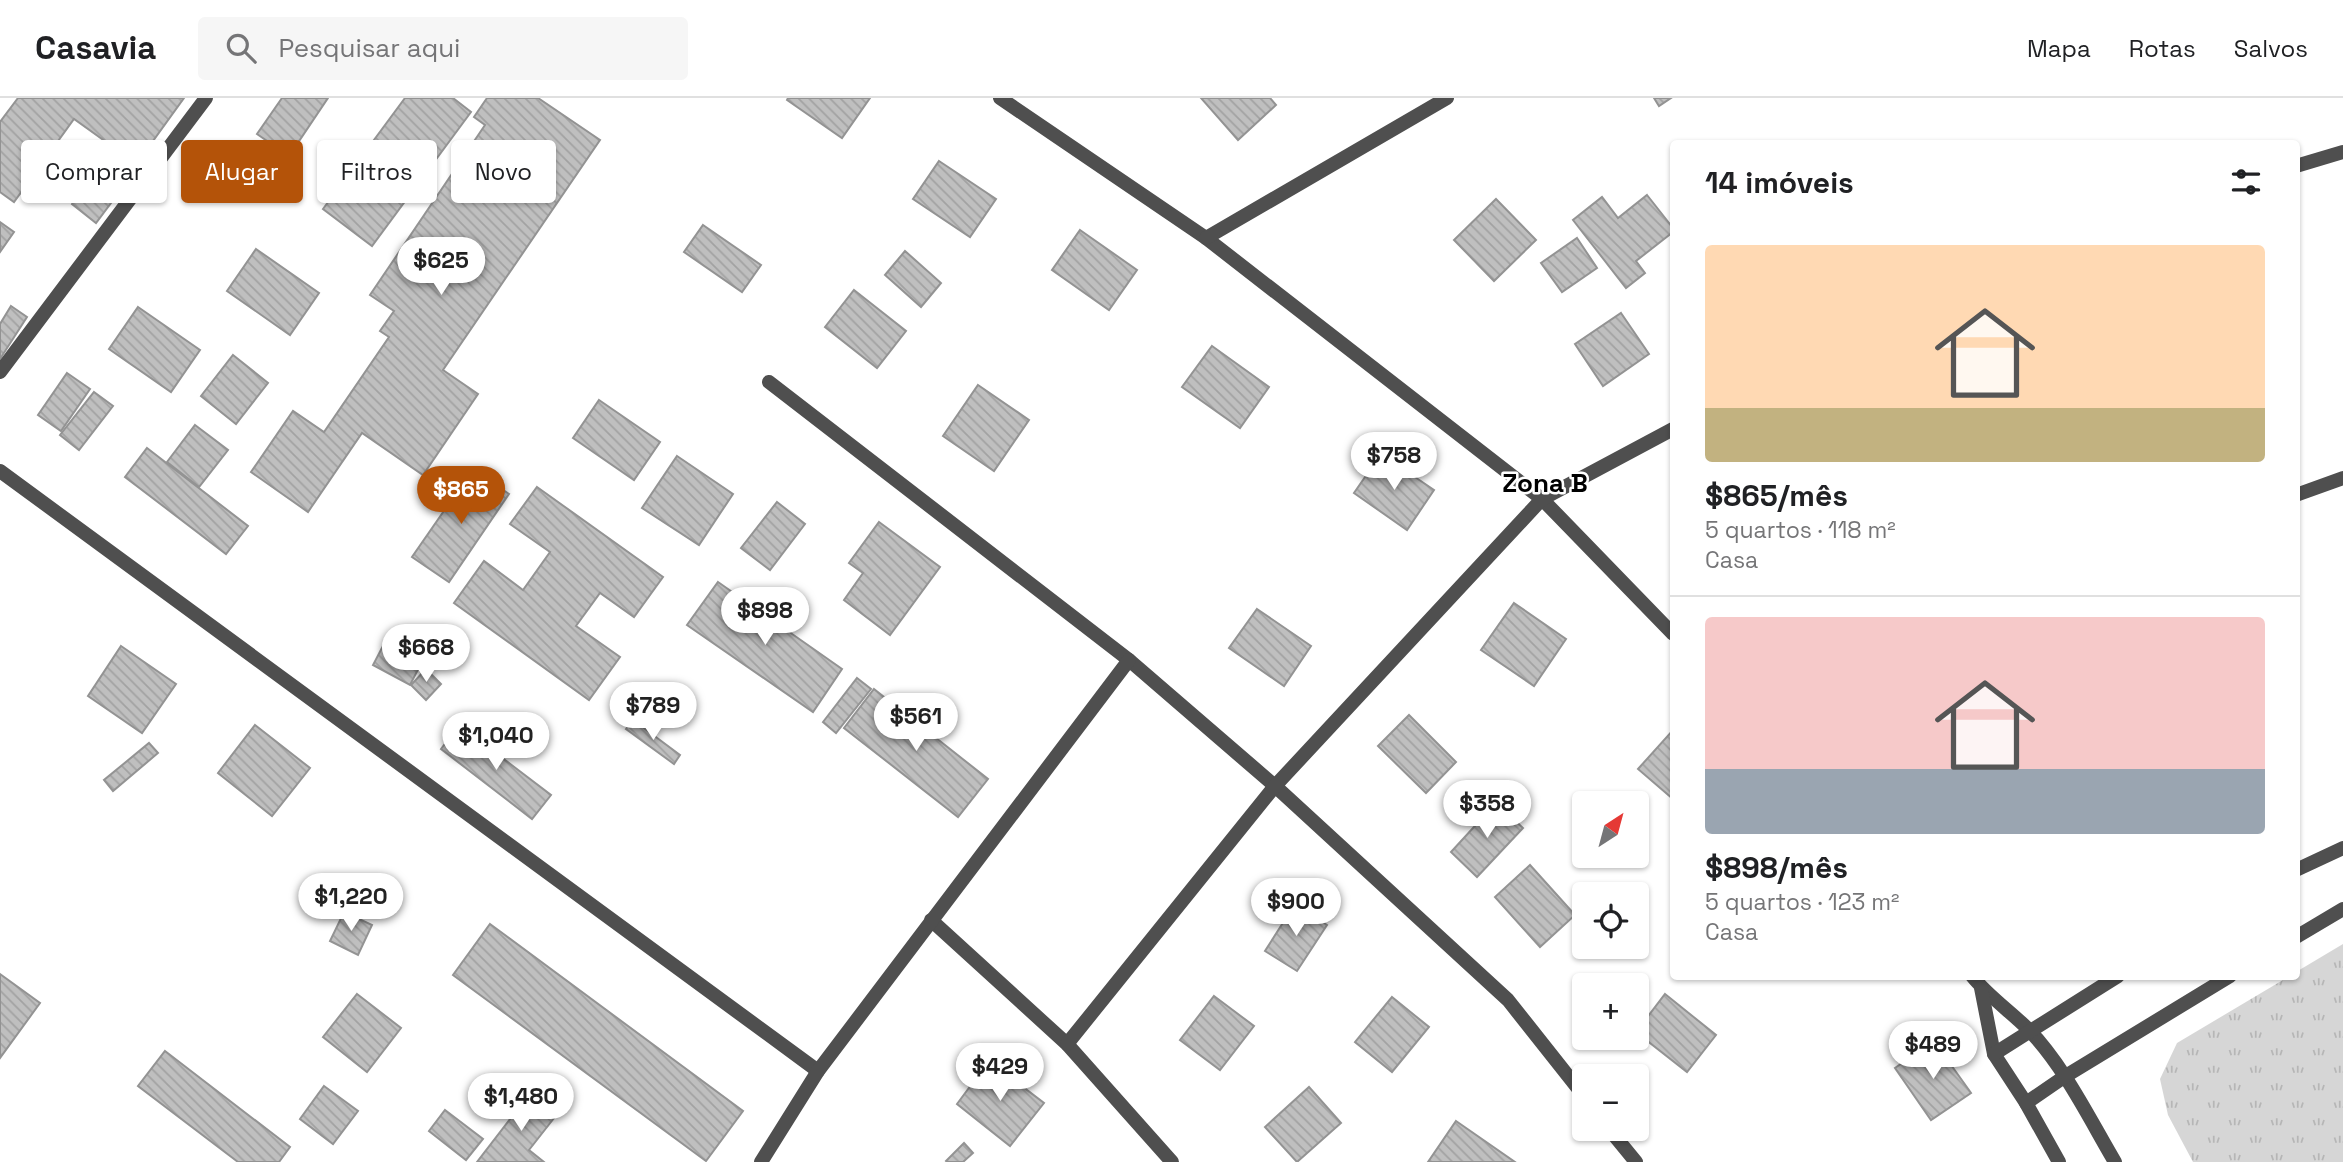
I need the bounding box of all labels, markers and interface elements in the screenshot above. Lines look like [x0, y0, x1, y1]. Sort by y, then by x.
search box [198, 17, 688, 80]
text: Casavia [35, 27, 156, 69]
icon: search [222, 29, 260, 67]
text: Pesquisar aqui [278, 31, 460, 65]
text: Mapa [2027, 33, 2091, 64]
text: Rotas [2129, 33, 2196, 64]
text: Salvos [2234, 33, 2308, 64]
chip: Comprar [21, 140, 167, 203]
chip: Alugar [181, 140, 303, 203]
chip: Filtros [317, 140, 437, 203]
chip: Novo [451, 140, 556, 203]
text: 14 imóveis [1705, 163, 1854, 202]
icon: filters [2227, 163, 2265, 201]
pin: $625 [400, 238, 482, 297]
text: $625 [413, 245, 469, 275]
icon: home [1922, 290, 2048, 416]
pin: $758 [1353, 432, 1435, 492]
text: $758 [1367, 440, 1421, 470]
pin: $865 [420, 466, 502, 526]
district label: Zona B [1502, 466, 1588, 500]
text: $865 [433, 474, 489, 504]
text: $865/mês [1705, 476, 1848, 515]
text: 5 quartos · 118 m² [1705, 515, 1896, 545]
text: Casa [1705, 545, 1758, 575]
pin: $898 [724, 588, 806, 647]
text: $898 [737, 595, 793, 625]
pin: $668 [385, 624, 467, 684]
text: $668 [398, 632, 454, 662]
icon: home [1922, 662, 2048, 788]
pin: $789 [612, 682, 694, 742]
text: $789 [626, 690, 680, 720]
pin: $561 [875, 694, 957, 753]
text: $561 [890, 701, 942, 731]
pin: $1,040 [439, 712, 553, 772]
text: $1,040 [458, 720, 534, 750]
pin: $358 [1446, 780, 1528, 840]
text: $358 [1459, 788, 1515, 818]
north arrow [1572, 791, 1648, 868]
map controls [1572, 791, 1649, 1141]
text: $898/mês [1705, 848, 1848, 887]
pin: $1,220 [294, 874, 408, 933]
pin: $900 [1255, 878, 1337, 938]
text: $1,220 [314, 881, 388, 911]
button: locate [1572, 882, 1649, 959]
text: $900 [1267, 886, 1325, 916]
text: 5 quartos · 123 m² [1705, 887, 1900, 917]
text: Casa [1705, 917, 1758, 947]
button: + [1572, 973, 1649, 1050]
pin: $489 [1892, 1021, 1974, 1081]
text: $489 [1905, 1029, 1961, 1059]
pin: $429 [959, 1044, 1041, 1103]
text: $429 [972, 1051, 1028, 1081]
button: − [1572, 1064, 1649, 1141]
pin: $1,480 [464, 1074, 578, 1133]
text: $1,480 [484, 1081, 558, 1111]

